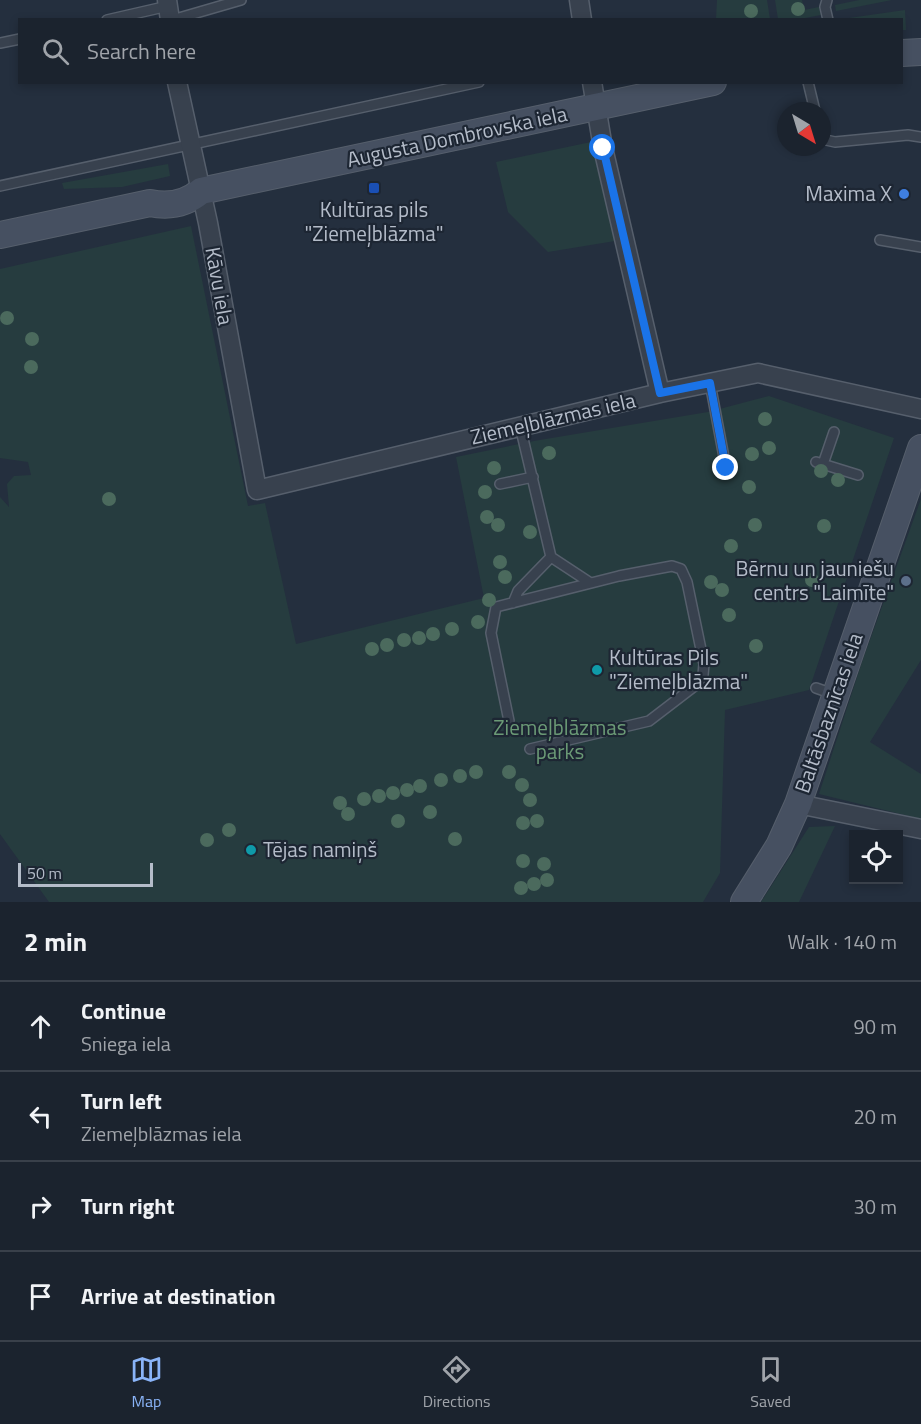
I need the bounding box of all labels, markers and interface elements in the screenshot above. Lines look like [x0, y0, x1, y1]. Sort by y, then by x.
search box [18, 18, 903, 84]
text: Search here [87, 34, 196, 68]
icon: search [39, 35, 72, 68]
street label: Augusta Dombrovska iela [344, 97, 570, 175]
north arrow [777, 102, 831, 156]
route start [589, 134, 615, 160]
place label: Maxima X [805, 177, 892, 209]
marker: Kultūras pils "Ziemeļblāzma" [367, 181, 381, 195]
marker: Maxima X [897, 187, 911, 201]
place label: Kultūras pils "Ziemeļblāzma" [304, 193, 444, 249]
street label: Kāvu iela [197, 244, 243, 328]
street label: Ziemeļblāzmas iela [467, 383, 639, 453]
route end [712, 454, 738, 480]
place label: Bērnu un jauniešu centrs "Laimīte" [735, 552, 894, 608]
marker: Bērnu un jauniešu centrs "Laimīte" [899, 574, 913, 588]
street label: Baltāsbaznīcas iela [786, 628, 871, 797]
place label: Kultūras Pils "Ziemeļblāzma" [609, 641, 748, 697]
marker: Kultūras Pils "Ziemeļblāzma" [590, 663, 604, 677]
park label: Ziemeļblāzmas parks [493, 711, 627, 767]
map controls [849, 830, 903, 884]
button: locate [849, 830, 903, 884]
place label: Tējas namiņš [263, 833, 377, 865]
marker: Tējas namiņš [244, 843, 258, 857]
scale bar [18, 860, 153, 888]
text: 50 m [27, 861, 62, 885]
text: 2 min [24, 922, 87, 961]
text: Walk · 140 m [788, 926, 897, 957]
text: Continue [81, 994, 166, 1028]
icon: ahead [24, 1010, 57, 1043]
text: 90 m [853, 1011, 897, 1042]
text: Sniega iela [81, 1028, 171, 1059]
text: Turn left [81, 1084, 162, 1118]
icon: left [24, 1100, 57, 1133]
text: 20 m [853, 1101, 897, 1132]
text: Ziemeļblāzmas iela [81, 1118, 241, 1149]
text: Turn right [81, 1189, 175, 1223]
icon: right [24, 1190, 57, 1223]
text: 30 m [853, 1191, 897, 1222]
text: Arrive at destination [81, 1279, 276, 1313]
icon: arrive [24, 1280, 57, 1313]
tab: Map [130, 1353, 163, 1413]
tab: Directions [423, 1353, 491, 1413]
tab: Saved [750, 1353, 791, 1413]

